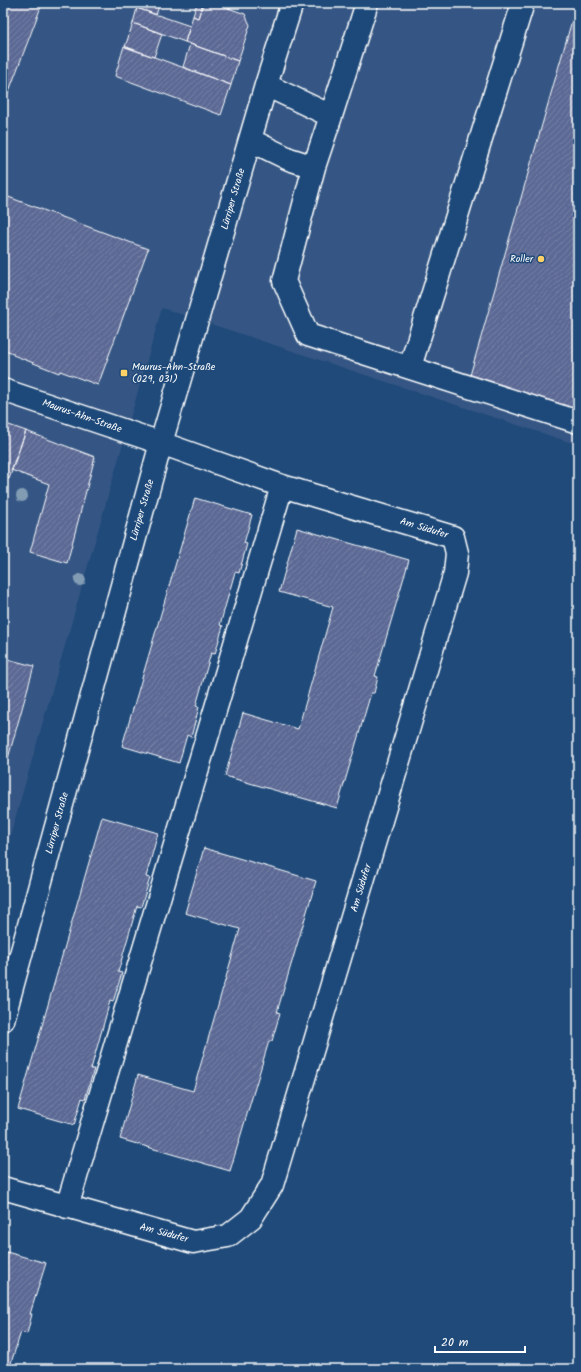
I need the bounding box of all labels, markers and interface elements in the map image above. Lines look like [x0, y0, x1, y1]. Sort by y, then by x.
street label: Lürriper Straße [217, 166, 250, 232]
place label: Roller [510, 251, 534, 267]
marker: Roller [536, 254, 546, 264]
place label: Maurus-Ahn-Straße (029, 031) [132, 359, 216, 387]
marker: Maurus-Ahn-Straße (029, 031) [119, 368, 129, 378]
street label: Maurus-Ahn-Straße [40, 395, 124, 437]
street label: Lürriper Straße [126, 477, 159, 543]
street label: Am Südufer [398, 513, 451, 543]
street label: Lürriper Straße [41, 790, 73, 856]
street label: Am Südufer [346, 861, 376, 914]
street label: Am Südufer [138, 1219, 191, 1247]
scale bar [435, 1328, 525, 1354]
text: 20 m [441, 1333, 469, 1352]

